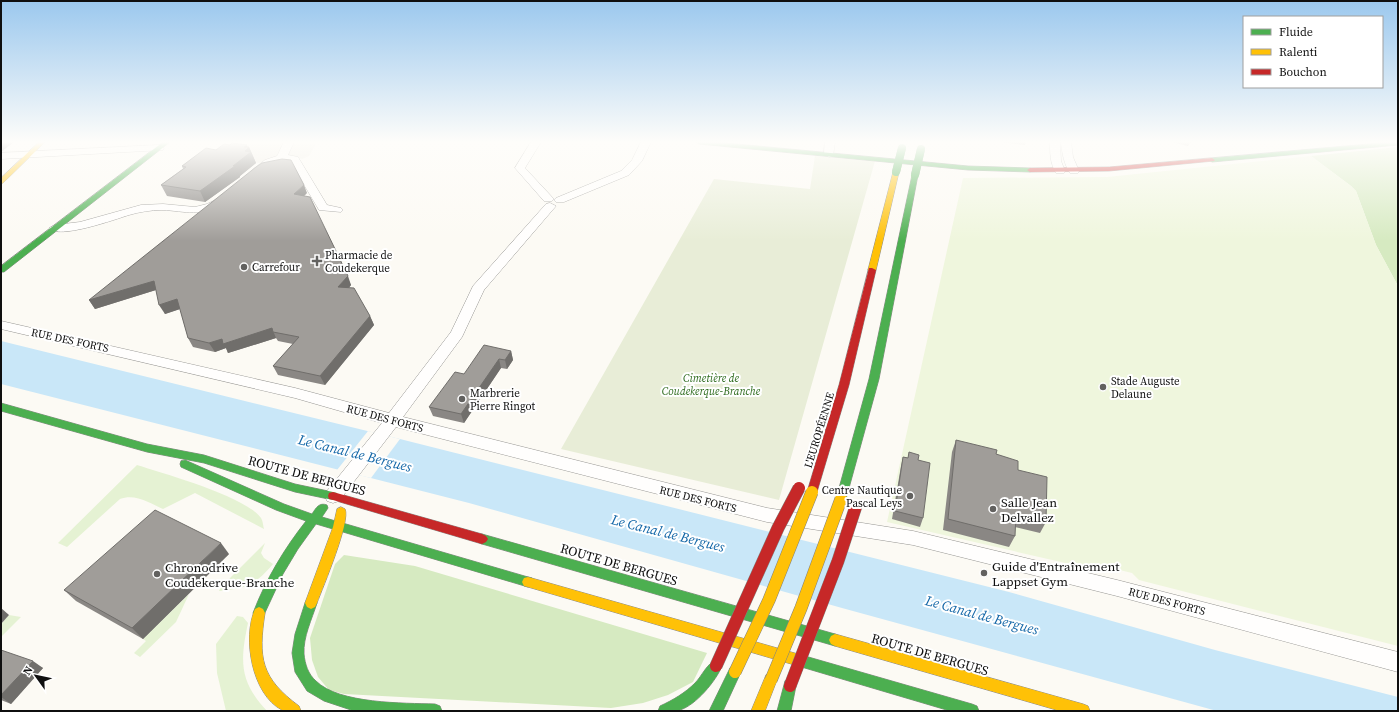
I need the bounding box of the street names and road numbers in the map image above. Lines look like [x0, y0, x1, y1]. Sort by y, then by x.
street label: RUE DES FORTS [30, 325, 110, 356]
street label: L'EUROPÉENNE [801, 390, 838, 470]
street label: RUE DES FORTS [345, 401, 425, 436]
street label: ROUTE DE BERGUES [246, 452, 368, 499]
street label: RUE DES FORTS [658, 483, 738, 516]
street label: ROUTE DE BERGUES [558, 540, 680, 589]
street label: RUE DES FORTS [1127, 584, 1207, 619]
street label: ROUTE DE BERGUES [869, 630, 991, 679]

